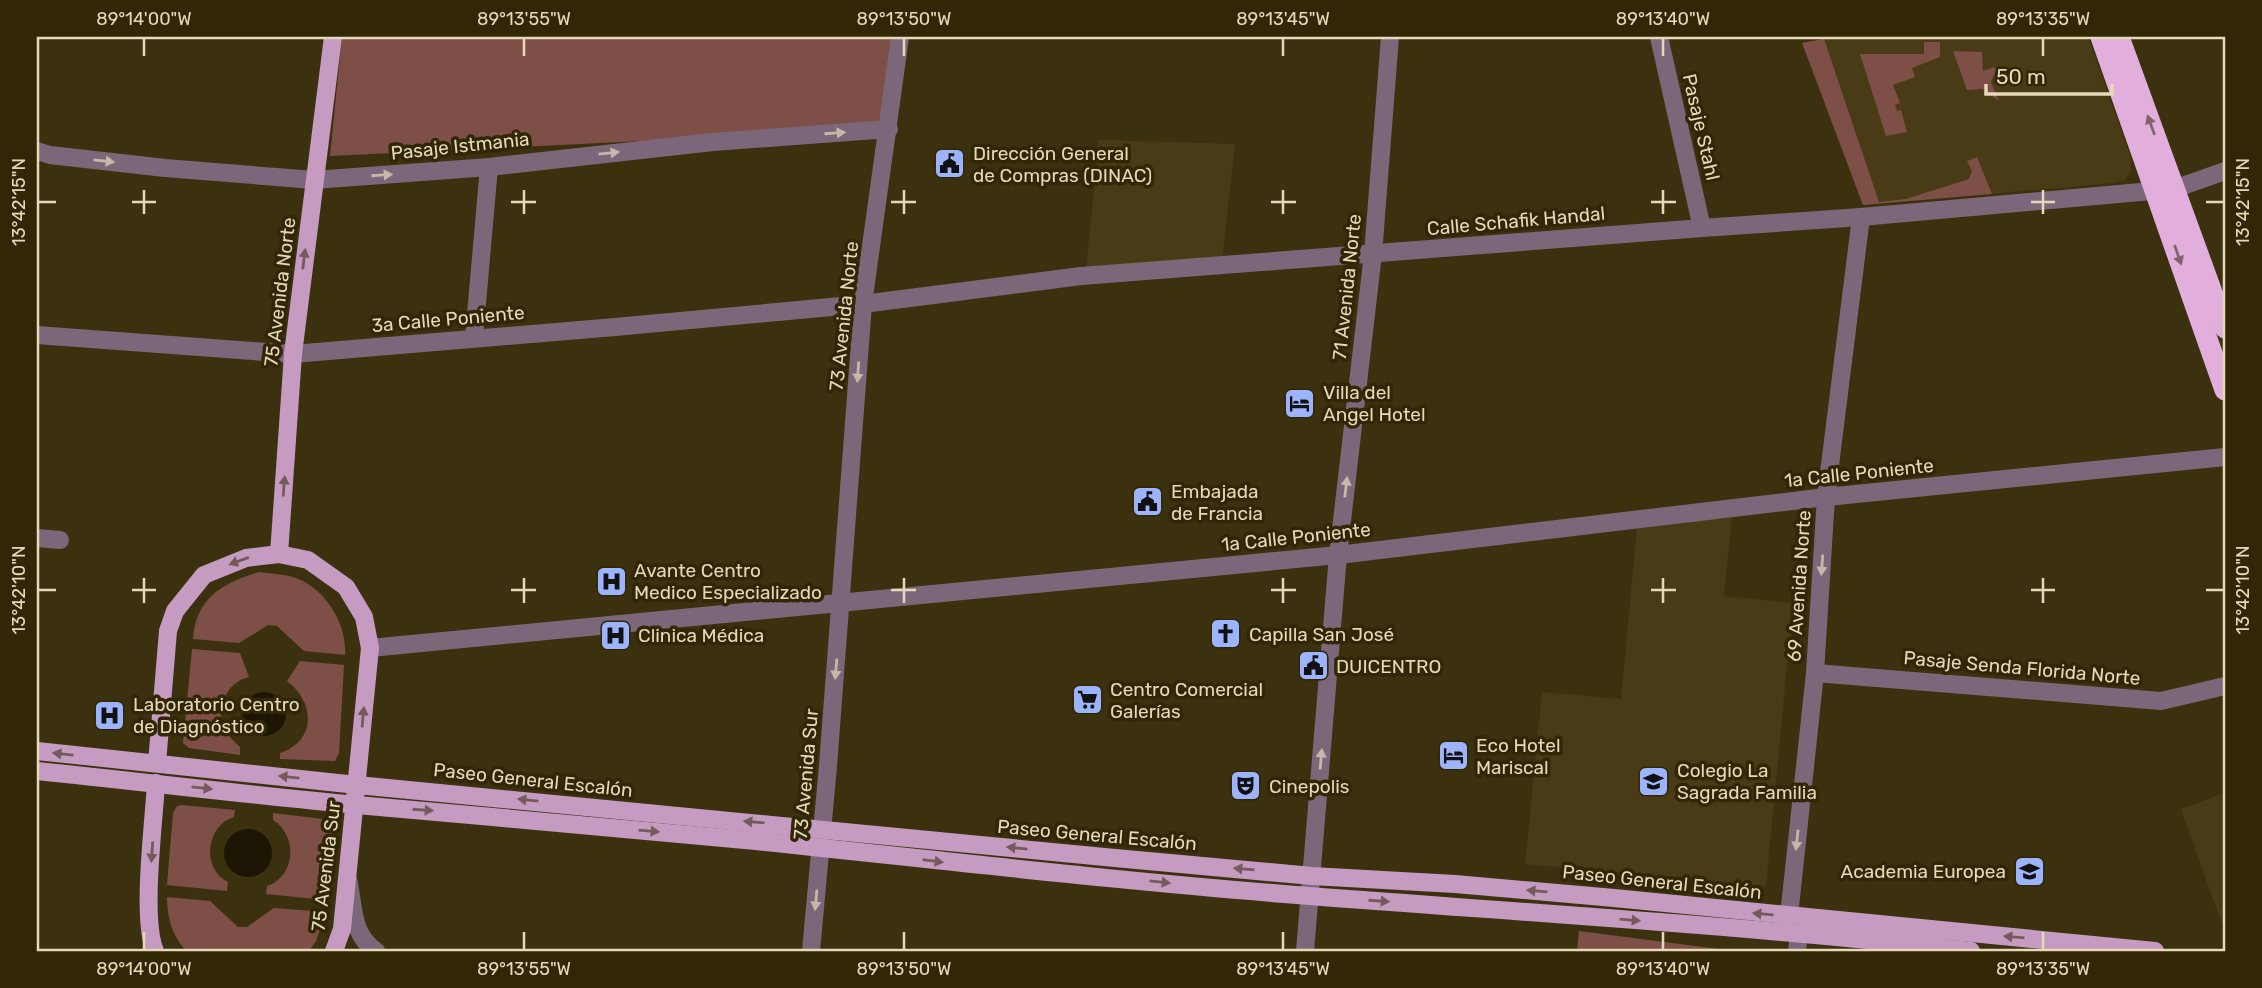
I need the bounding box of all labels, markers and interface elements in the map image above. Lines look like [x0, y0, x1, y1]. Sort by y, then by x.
text: 89°14'00"W [96, 8, 192, 30]
text: 89°13'55"W [477, 8, 571, 30]
text: 89°13'50"W [857, 8, 951, 30]
text: 89°13'45"W [1236, 8, 1330, 30]
text: 89°13'40"W [1616, 8, 1710, 30]
text: 89°13'35"W [1996, 8, 2090, 30]
scale bar [1986, 52, 2112, 96]
text: 50 m [1996, 64, 2046, 89]
street label: Pasaje Stahl [1678, 71, 1724, 183]
one-way arrow [2145, 114, 2156, 135]
street label: Pasaje Istmania [390, 127, 530, 165]
one-way arrow [824, 127, 846, 138]
place label: Dirección General de Compras (DINAC) [973, 142, 1152, 187]
one-way arrow [598, 147, 620, 158]
public building icon: Dirección General de Compras (DINAC) [933, 147, 967, 181]
one-way arrow [93, 155, 115, 166]
text: 13°42'15"N [8, 158, 30, 246]
text: 13°42'15"N [2232, 158, 2254, 246]
one-way arrow [372, 169, 394, 180]
street label: Calle Schafik Handal [1426, 202, 1606, 240]
street label: 71 Avenida Norte [1328, 213, 1366, 361]
street label: 75 Avenida Norte [259, 216, 301, 368]
street label: 73 Avenida Norte [825, 240, 863, 392]
one-way arrow [2173, 245, 2184, 266]
one-way arrow [299, 248, 310, 270]
street label: 3a Calle Poniente [371, 301, 525, 337]
one-way arrow [852, 361, 863, 383]
place label: Villa del Angel Hotel [1323, 381, 1426, 426]
hotel icon: Villa del Angel Hotel [1283, 386, 1317, 420]
street label: 1a Calle Poniente [1783, 454, 1935, 492]
one-way arrow [279, 474, 290, 496]
one-way arrow [1341, 476, 1352, 498]
place label: Embajada de Francia [1171, 480, 1263, 525]
public building icon: Embajada de Francia [1131, 485, 1165, 519]
street label: 69 Avenida Norte [1782, 509, 1816, 663]
street label: 1a Calle Poniente [1220, 518, 1372, 556]
text: 13°42'10"N [8, 546, 30, 634]
text: 13°42'10"N [2232, 546, 2254, 634]
one-way arrow [1816, 554, 1827, 576]
one-way arrow [229, 556, 250, 567]
place label: Avante Centro Medico Especializado [634, 559, 822, 604]
hospital icon: Avante Centro Medico Especializado [594, 564, 628, 598]
church icon: Capilla San José [1209, 617, 1243, 651]
hospital icon: Clinica Médica [598, 618, 632, 652]
place label: Capilla San José [1249, 623, 1394, 646]
place label: Clinica Médica [638, 624, 764, 647]
street label: Pasaje Senda Florida Norte [1903, 646, 2141, 690]
public building icon: DUICENTRO [1296, 649, 1330, 683]
place label: DUICENTRO [1336, 655, 1441, 678]
one-way arrow [830, 658, 841, 680]
place label: Centro Comercial Galerías [1110, 678, 1263, 723]
supermarket icon: Centro Comercial Galerías [1070, 683, 1104, 717]
place label: Laboratorio Centro de Diagnóstico [133, 693, 300, 738]
hospital icon: Laboratorio Centro de Diagnóstico [93, 698, 127, 732]
one-way arrow [358, 705, 369, 727]
street label: 73 Avenida Sur [789, 707, 823, 840]
place label: Eco Hotel Mariscal [1476, 734, 1561, 779]
hotel icon: Eco Hotel Mariscal [1436, 739, 1470, 773]
one-way arrow [52, 748, 74, 759]
one-way arrow [1316, 748, 1327, 770]
street label: Paseo General Escalón [432, 758, 634, 802]
place label: Colegio La Sagrada Familia [1677, 759, 1817, 804]
school or university icon: Colegio La Sagrada Familia [1637, 764, 1671, 798]
theatre icon: Cinepolis [1229, 769, 1263, 803]
one-way arrow [278, 772, 300, 783]
place label: Cinepolis [1269, 775, 1350, 798]
one-way arrow [191, 783, 213, 794]
one-way arrow [517, 794, 539, 805]
street label: 75 Avenida Sur [307, 799, 346, 933]
one-way arrow [412, 805, 434, 816]
street label: Paseo General Escalón [996, 815, 1198, 855]
one-way arrow [743, 817, 765, 828]
one-way arrow [638, 826, 660, 837]
one-way arrow [1791, 830, 1802, 852]
one-way arrow [146, 841, 157, 863]
one-way arrow [1006, 842, 1028, 853]
school or university icon: Academia Europea [2012, 854, 2046, 888]
one-way arrow [923, 855, 945, 866]
street label: Paseo General Escalón [1561, 860, 1763, 904]
place label: Academia Europea [1841, 860, 2006, 883]
one-way arrow [1232, 864, 1254, 875]
one-way arrow [1149, 877, 1171, 888]
one-way arrow [1525, 885, 1547, 896]
one-way arrow [810, 889, 821, 911]
one-way arrow [1368, 895, 1390, 906]
one-way arrow [1752, 908, 1774, 919]
one-way arrow [1619, 914, 1641, 925]
one-way arrow [2003, 931, 2025, 942]
text: 89°14'00"W [96, 958, 192, 980]
text: 89°13'55"W [477, 958, 571, 980]
text: 89°13'50"W [857, 958, 951, 980]
text: 89°13'45"W [1236, 958, 1330, 980]
text: 89°13'40"W [1616, 958, 1710, 980]
text: 89°13'35"W [1996, 958, 2090, 980]

